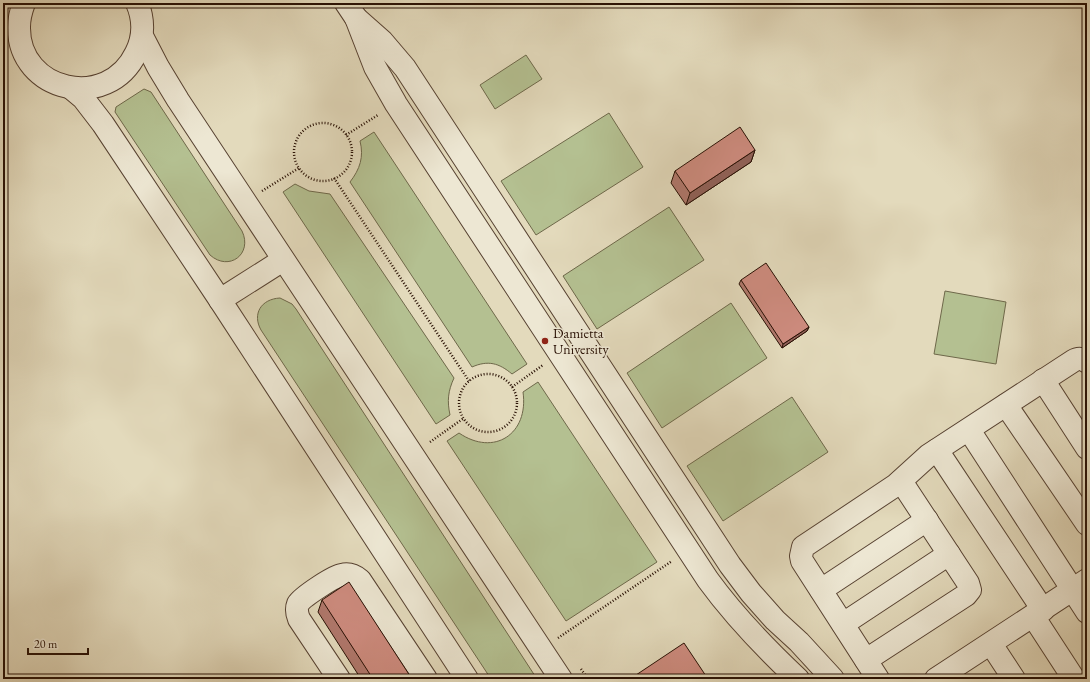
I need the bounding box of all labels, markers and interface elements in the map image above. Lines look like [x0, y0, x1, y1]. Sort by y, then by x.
place label: Damietta University [553, 324, 609, 358]
marker: Damietta University [540, 336, 550, 346]
scale bar [28, 630, 88, 656]
text: 20 m [34, 636, 58, 652]

